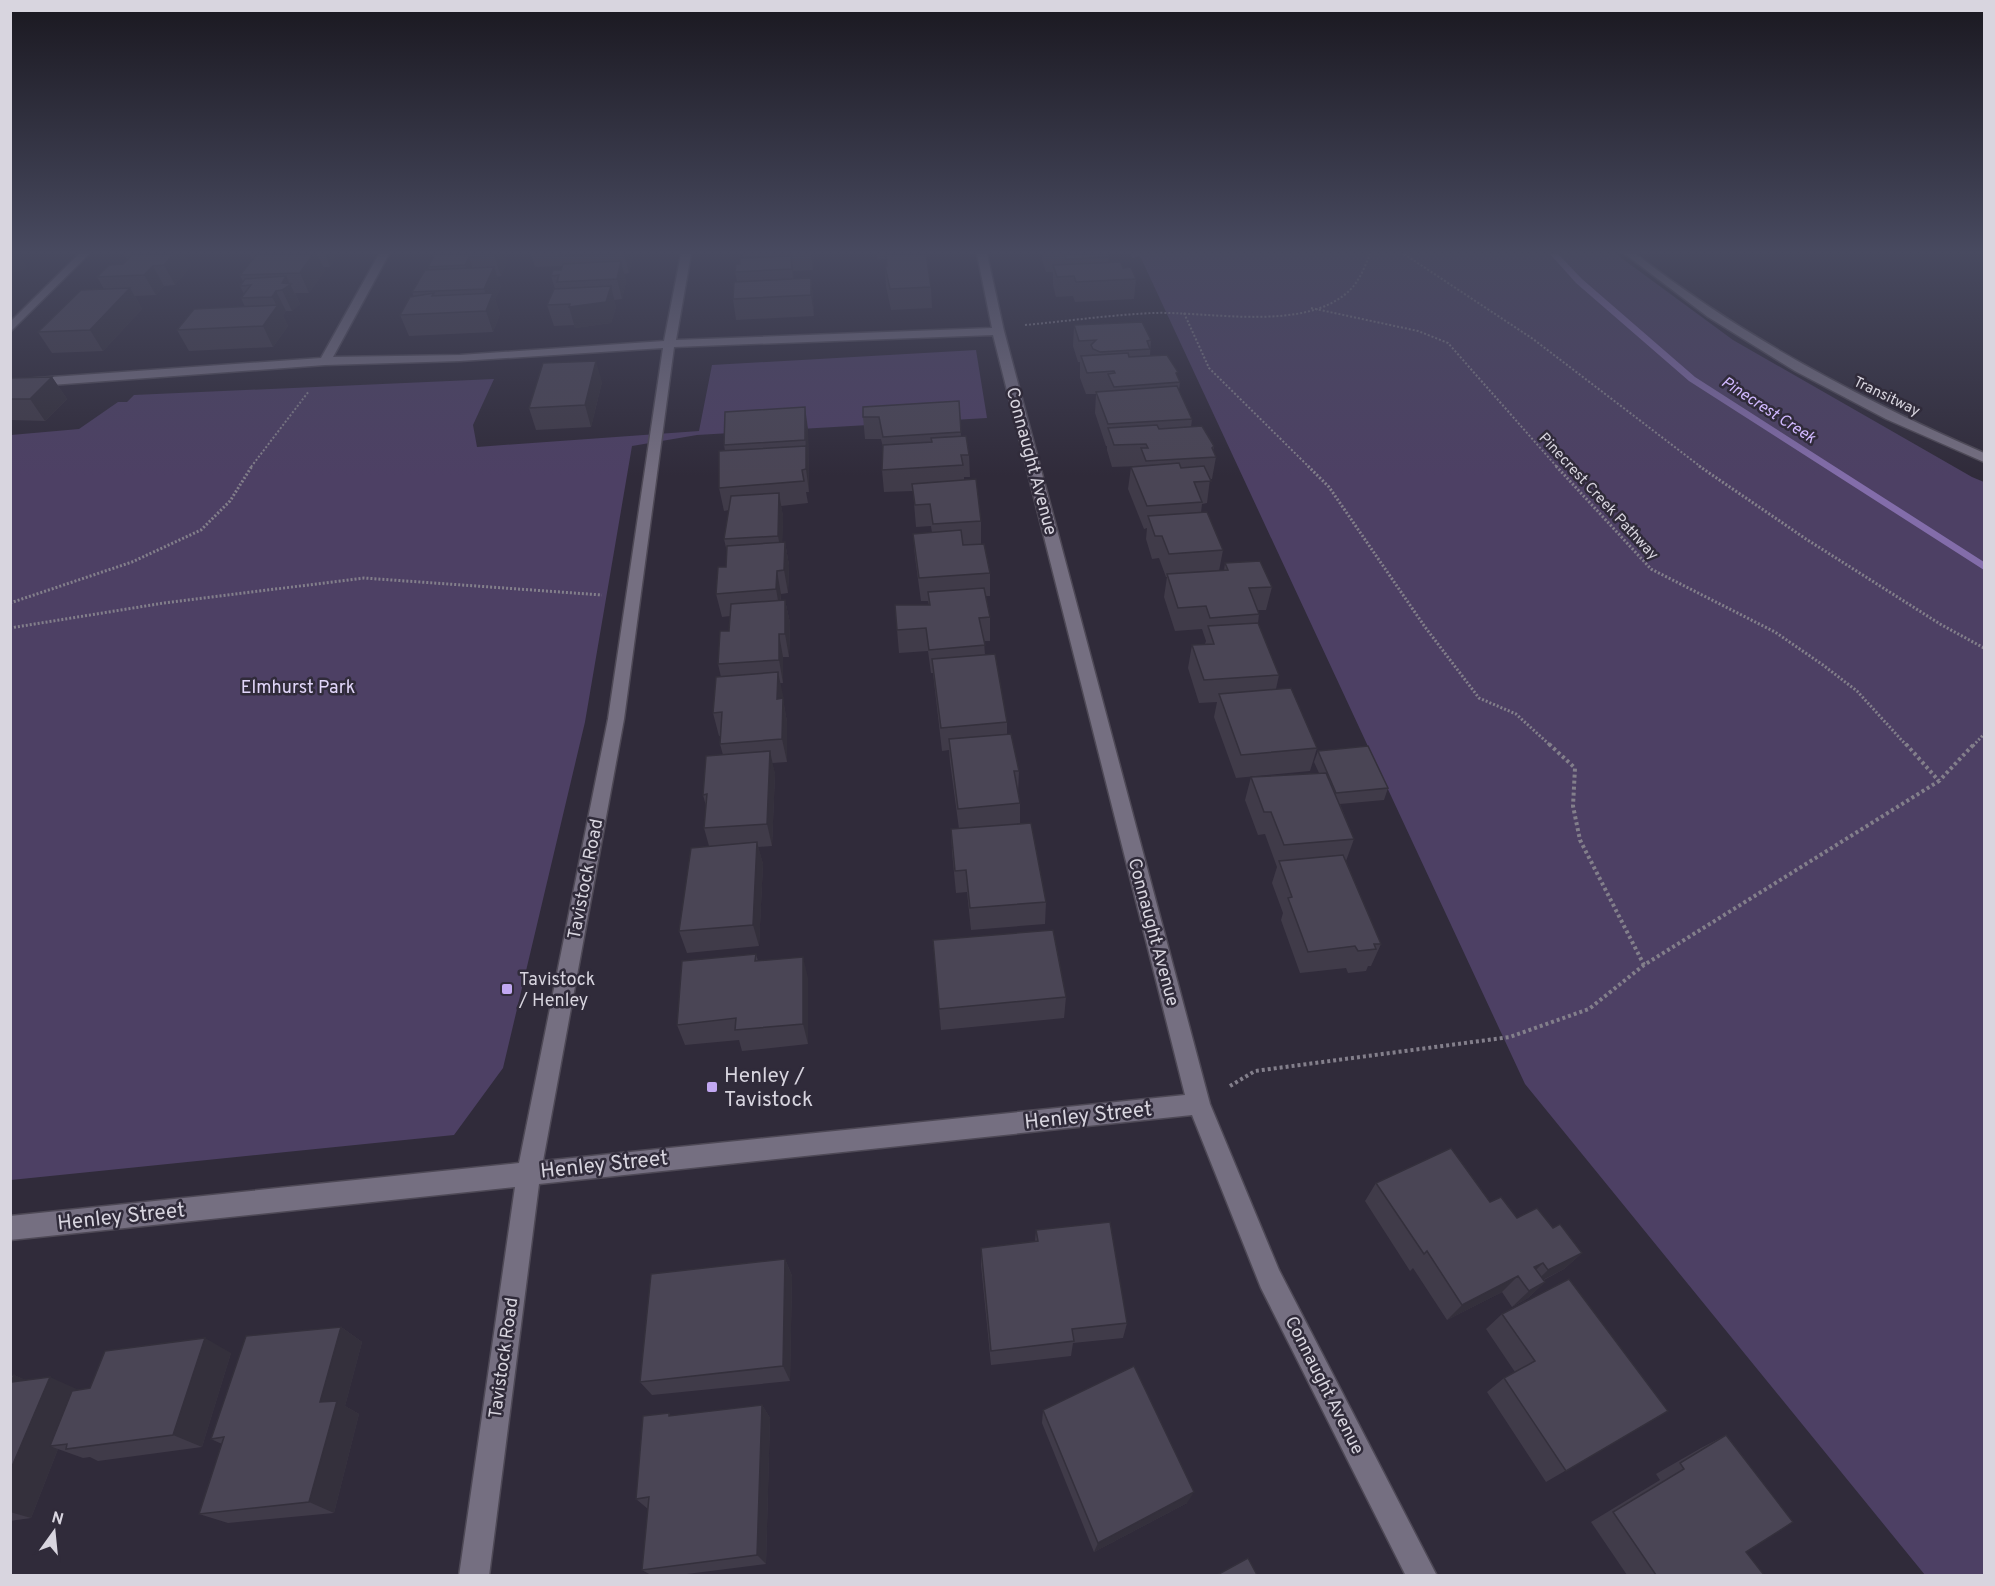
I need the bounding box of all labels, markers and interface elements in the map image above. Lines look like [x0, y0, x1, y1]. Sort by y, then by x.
water label: Pinecrest Creek [1717, 373, 1820, 449]
street label: Transitway [1850, 373, 1923, 422]
street label: Connaught Avenue [1000, 385, 1061, 538]
street label: Pinecrest Creek Pathway [1534, 429, 1662, 565]
park label: Elmhurst Park [241, 677, 355, 700]
street label: Tavistock Road [564, 817, 609, 941]
street label: Connaught Avenue [1122, 856, 1183, 1009]
place label: Tavistock / Henley [518, 969, 595, 1013]
marker: Tavistock / Henley [500, 982, 514, 996]
place label: Henley / Tavistock [724, 1063, 813, 1114]
marker: Henley / Tavistock [705, 1080, 719, 1094]
street label: Henley Street [1023, 1096, 1153, 1137]
street label: Henley Street [539, 1145, 669, 1186]
street label: Henley Street [56, 1197, 186, 1238]
street label: Tavistock Road [485, 1296, 524, 1420]
street label: Connaught Avenue [1279, 1313, 1368, 1459]
north arrow [24, 1502, 84, 1562]
text: N [49, 1508, 66, 1531]

